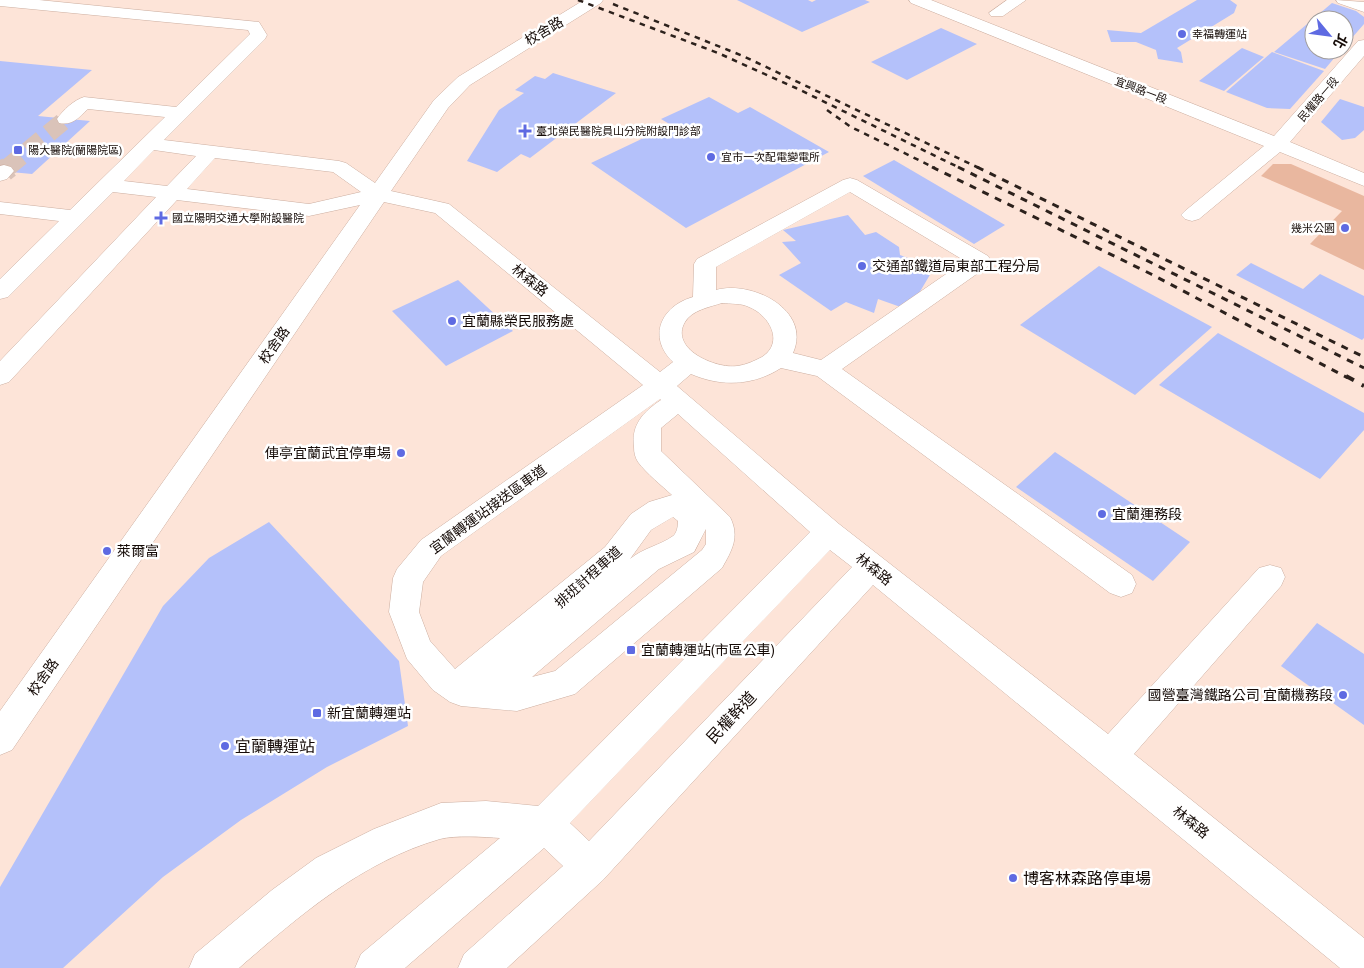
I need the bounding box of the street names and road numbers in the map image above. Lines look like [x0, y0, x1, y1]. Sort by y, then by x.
street label: 校舍路 [521, 12, 567, 50]
street label: 宜興路一段 [1113, 74, 1169, 106]
street label: 民權路一段 [1295, 74, 1341, 124]
street label: 林森路 [508, 260, 552, 300]
street label: 校舍路 [255, 323, 293, 367]
street label: 宜蘭轉運站接送區車道 [426, 461, 550, 557]
street label: 排班計程車道 [551, 542, 625, 612]
street label: 林森路 [852, 549, 896, 589]
street label: 校舍路 [24, 655, 62, 699]
street label: 民權幹道 [701, 686, 761, 748]
street label: 林森路 [1169, 802, 1213, 842]

